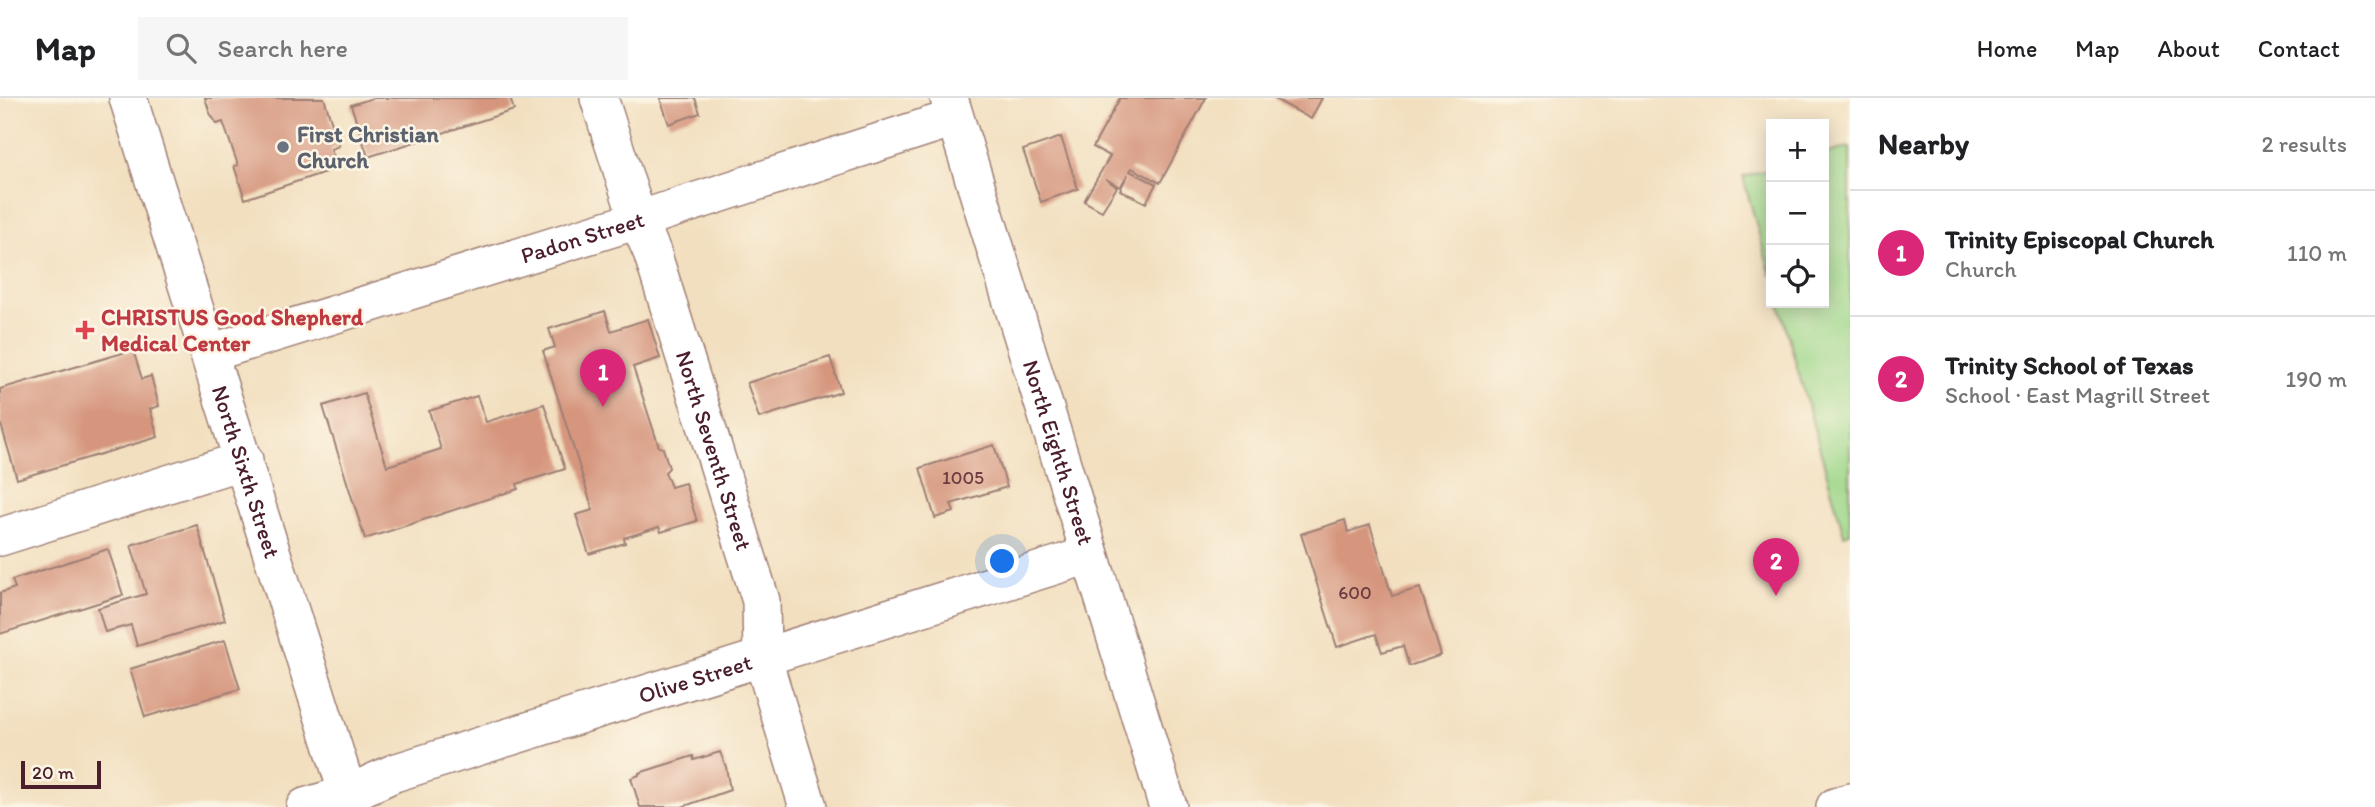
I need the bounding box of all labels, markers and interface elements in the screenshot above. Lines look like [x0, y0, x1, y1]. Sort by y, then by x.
search box [138, 17, 628, 80]
text: Map [35, 29, 96, 68]
icon: search [162, 29, 200, 67]
text: Search here [218, 32, 348, 64]
text: Home [1977, 34, 2037, 63]
text: Map [2075, 34, 2119, 63]
text: About [2157, 34, 2220, 63]
text: Contact [2258, 34, 2340, 63]
map controls [1766, 119, 1829, 308]
button: + [1766, 119, 1829, 182]
place label: First Christian Church [297, 120, 439, 174]
text: Nearby [1878, 125, 1969, 162]
text: 2 results [2261, 130, 2347, 158]
marker: First Christian Church [275, 139, 291, 155]
button: − [1766, 182, 1829, 245]
street label: Padon Street [517, 205, 648, 270]
text: Trinity Episcopal Church [1945, 223, 2214, 255]
text: 1 [1896, 239, 1906, 267]
text: 110 m [2287, 239, 2347, 267]
button: locate [1766, 245, 1829, 308]
text: Church [1945, 255, 2017, 283]
place label: CHRISTUS Good Shepherd Medical Center [101, 303, 364, 357]
marker: CHRISTUS Good Shepherd Medical Center [75, 320, 95, 340]
street label: North Seventh Street [670, 347, 758, 554]
pin: 1 [580, 349, 626, 407]
text: Trinity School of Texas [1945, 349, 2194, 381]
street label: North Eighth Street [1017, 357, 1100, 548]
text: 2 [1895, 365, 1907, 393]
text: 190 m [2286, 365, 2347, 393]
text: School · East Magrill Street [1945, 381, 2210, 409]
street label: North Sixth Street [206, 382, 287, 562]
house number: 1005 [942, 466, 984, 489]
pin: 2 [1753, 538, 1799, 596]
your location [985, 544, 1019, 578]
house number: 600 [1338, 581, 1372, 604]
street label: Olive Street [635, 648, 756, 709]
scale bar [21, 758, 102, 790]
text: 20 m [32, 761, 74, 784]

